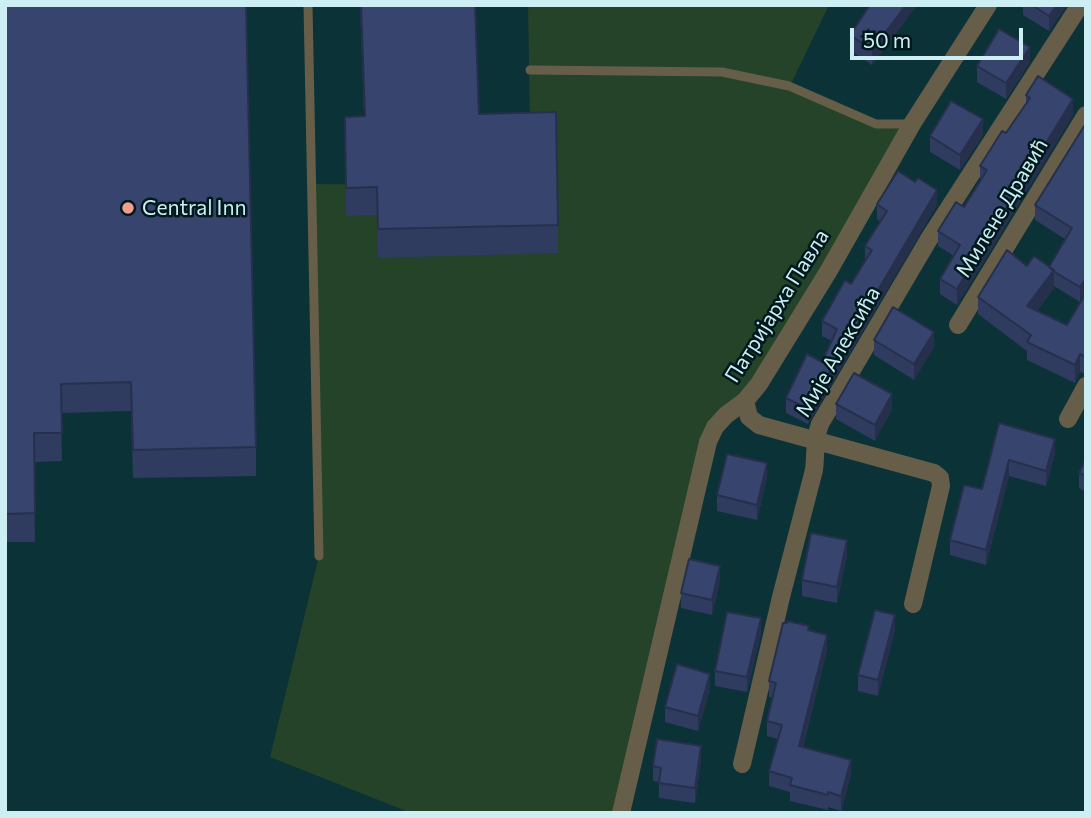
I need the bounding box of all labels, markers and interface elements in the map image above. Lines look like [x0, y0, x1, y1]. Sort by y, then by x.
scale bar [853, 14, 1026, 58]
text: 50 m [863, 27, 911, 52]
street label: Милене Дравић [951, 134, 1053, 282]
place label: Central Inn [142, 195, 247, 221]
marker: Central Inn [120, 200, 136, 216]
street label: Патријарха Павла [720, 225, 834, 387]
street label: Мије Алексића [790, 282, 886, 422]

